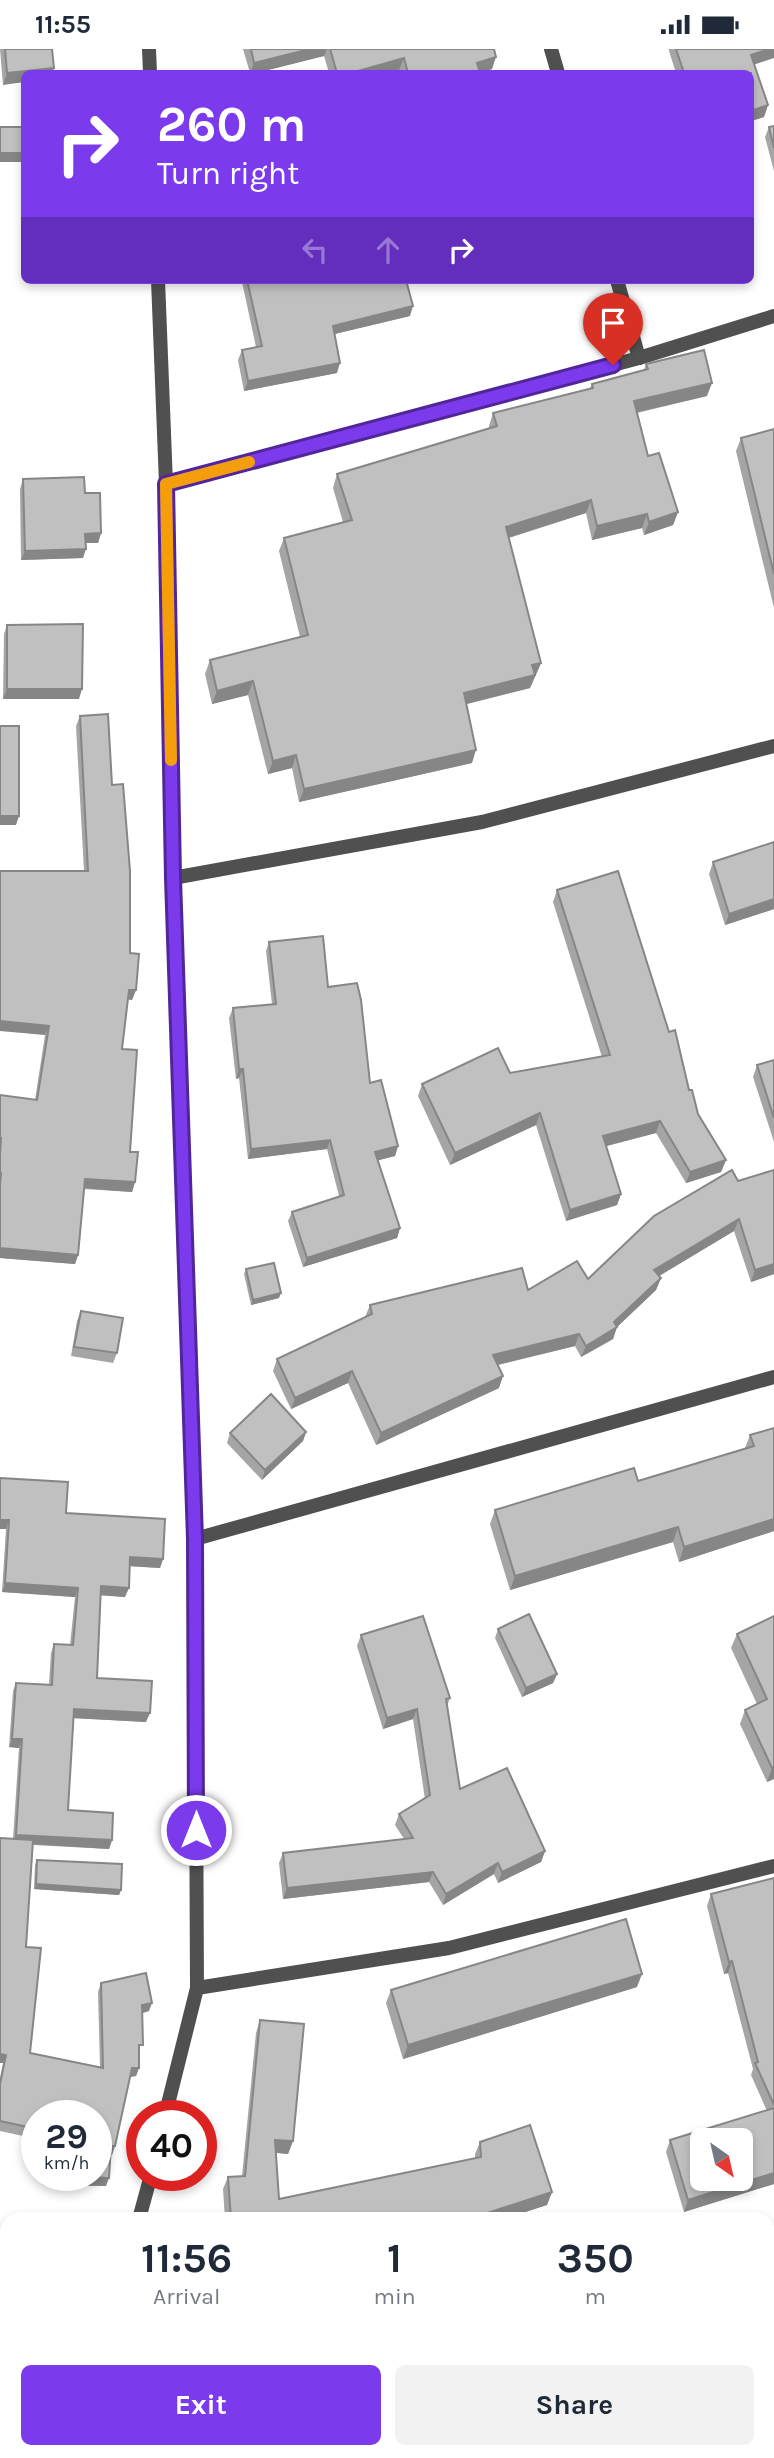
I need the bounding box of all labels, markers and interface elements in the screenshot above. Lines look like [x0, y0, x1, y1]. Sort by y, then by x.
text: 11:55 [35, 9, 91, 40]
text: 260 m [157, 96, 306, 153]
icon: right [42, 98, 133, 189]
text: Turn right [157, 155, 299, 192]
icon: left [296, 231, 334, 269]
icon: ahead [369, 231, 407, 269]
icon: right [442, 231, 480, 269]
pin [583, 293, 643, 365]
icon: arrive [594, 304, 632, 342]
position arrow [159, 1793, 233, 1867]
speed limit sign: 40 [126, 2100, 217, 2191]
text: 29 [45, 2116, 88, 2157]
north arrow [690, 2128, 752, 2191]
map controls [690, 2128, 753, 2191]
text: km/h [44, 2152, 89, 2174]
text: 11:56 [141, 2233, 232, 2283]
text: 1 [387, 2233, 402, 2283]
text: 350 [557, 2233, 634, 2283]
text: Arrival [153, 2283, 220, 2310]
text: min [373, 2283, 416, 2310]
text: m [585, 2283, 606, 2310]
button: Exit [21, 2365, 381, 2445]
button: Share [395, 2365, 754, 2445]

